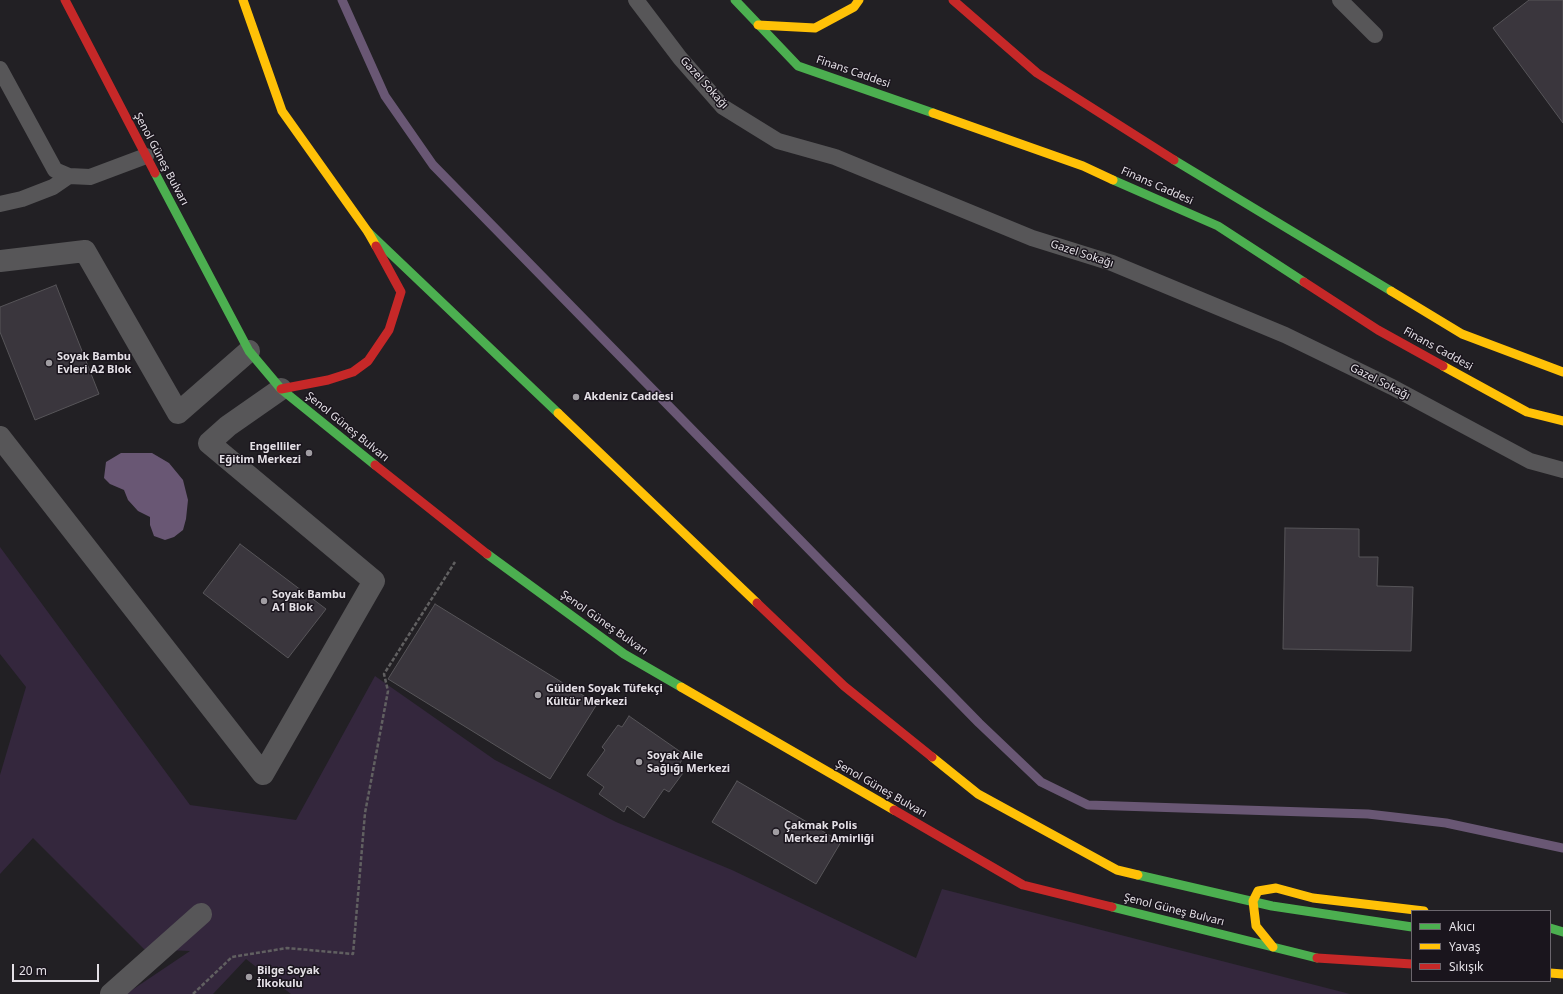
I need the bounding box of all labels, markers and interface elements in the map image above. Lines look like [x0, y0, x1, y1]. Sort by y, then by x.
street label: Finans Caddesi [814, 53, 892, 91]
street label: Gazel Sokağı [677, 54, 731, 112]
street label: Şenol Güneş Bulvarı [131, 110, 191, 208]
street label: Finans Caddesi [1119, 164, 1195, 208]
street label: Gazel Sokağı [1049, 238, 1115, 270]
street label: Finans Caddesi [1401, 324, 1475, 374]
place label: Soyak Bambu Evleri A2 Blok [57, 350, 131, 376]
marker: Soyak Bambu Evleri A2 Blok [44, 358, 54, 368]
street label: Gazel Sokağı [1348, 361, 1412, 403]
street label: Şenol Güneş Bulvarı [303, 389, 391, 465]
place label: Akdeniz Caddesi [584, 390, 674, 404]
marker: Akdeniz Caddesi [571, 392, 581, 402]
place label: Engelliler Eğitim Merkezi [219, 440, 301, 466]
marker: Engelliler Eğitim Merkezi [304, 448, 314, 458]
place label: Soyak Bambu A1 Blok [272, 588, 346, 614]
street label: Şenol Güneş Bulvarı [558, 588, 650, 658]
marker: Soyak Bambu A1 Blok [259, 596, 269, 606]
place label: Gülden Soyak Tüfekçi Kültür Merkezi [546, 682, 663, 708]
marker: Gülden Soyak Tüfekçi Kültür Merkezi [533, 690, 543, 700]
place label: Soyak Aile Sağlığı Merkezi [647, 749, 730, 775]
marker: Soyak Aile Sağlığı Merkezi [634, 757, 644, 767]
street label: Şenol Güneş Bulvarı [833, 757, 929, 821]
place label: Çakmak Polis Merkezi Amirliği [784, 819, 874, 845]
marker: Çakmak Polis Merkezi Amirliği [771, 827, 781, 837]
street label: Şenol Güneş Bulvarı [1122, 891, 1226, 929]
legend [1411, 910, 1551, 982]
text: Akıcı [1449, 918, 1475, 935]
text: Yavaş [1449, 938, 1481, 955]
scale bar [14, 956, 101, 982]
text: Sıkışık [1449, 958, 1483, 975]
text: 20 m [19, 962, 47, 979]
place label: Bilge Soyak İlkokulu [257, 964, 320, 990]
marker: Bilge Soyak İlkokulu [244, 972, 254, 982]

